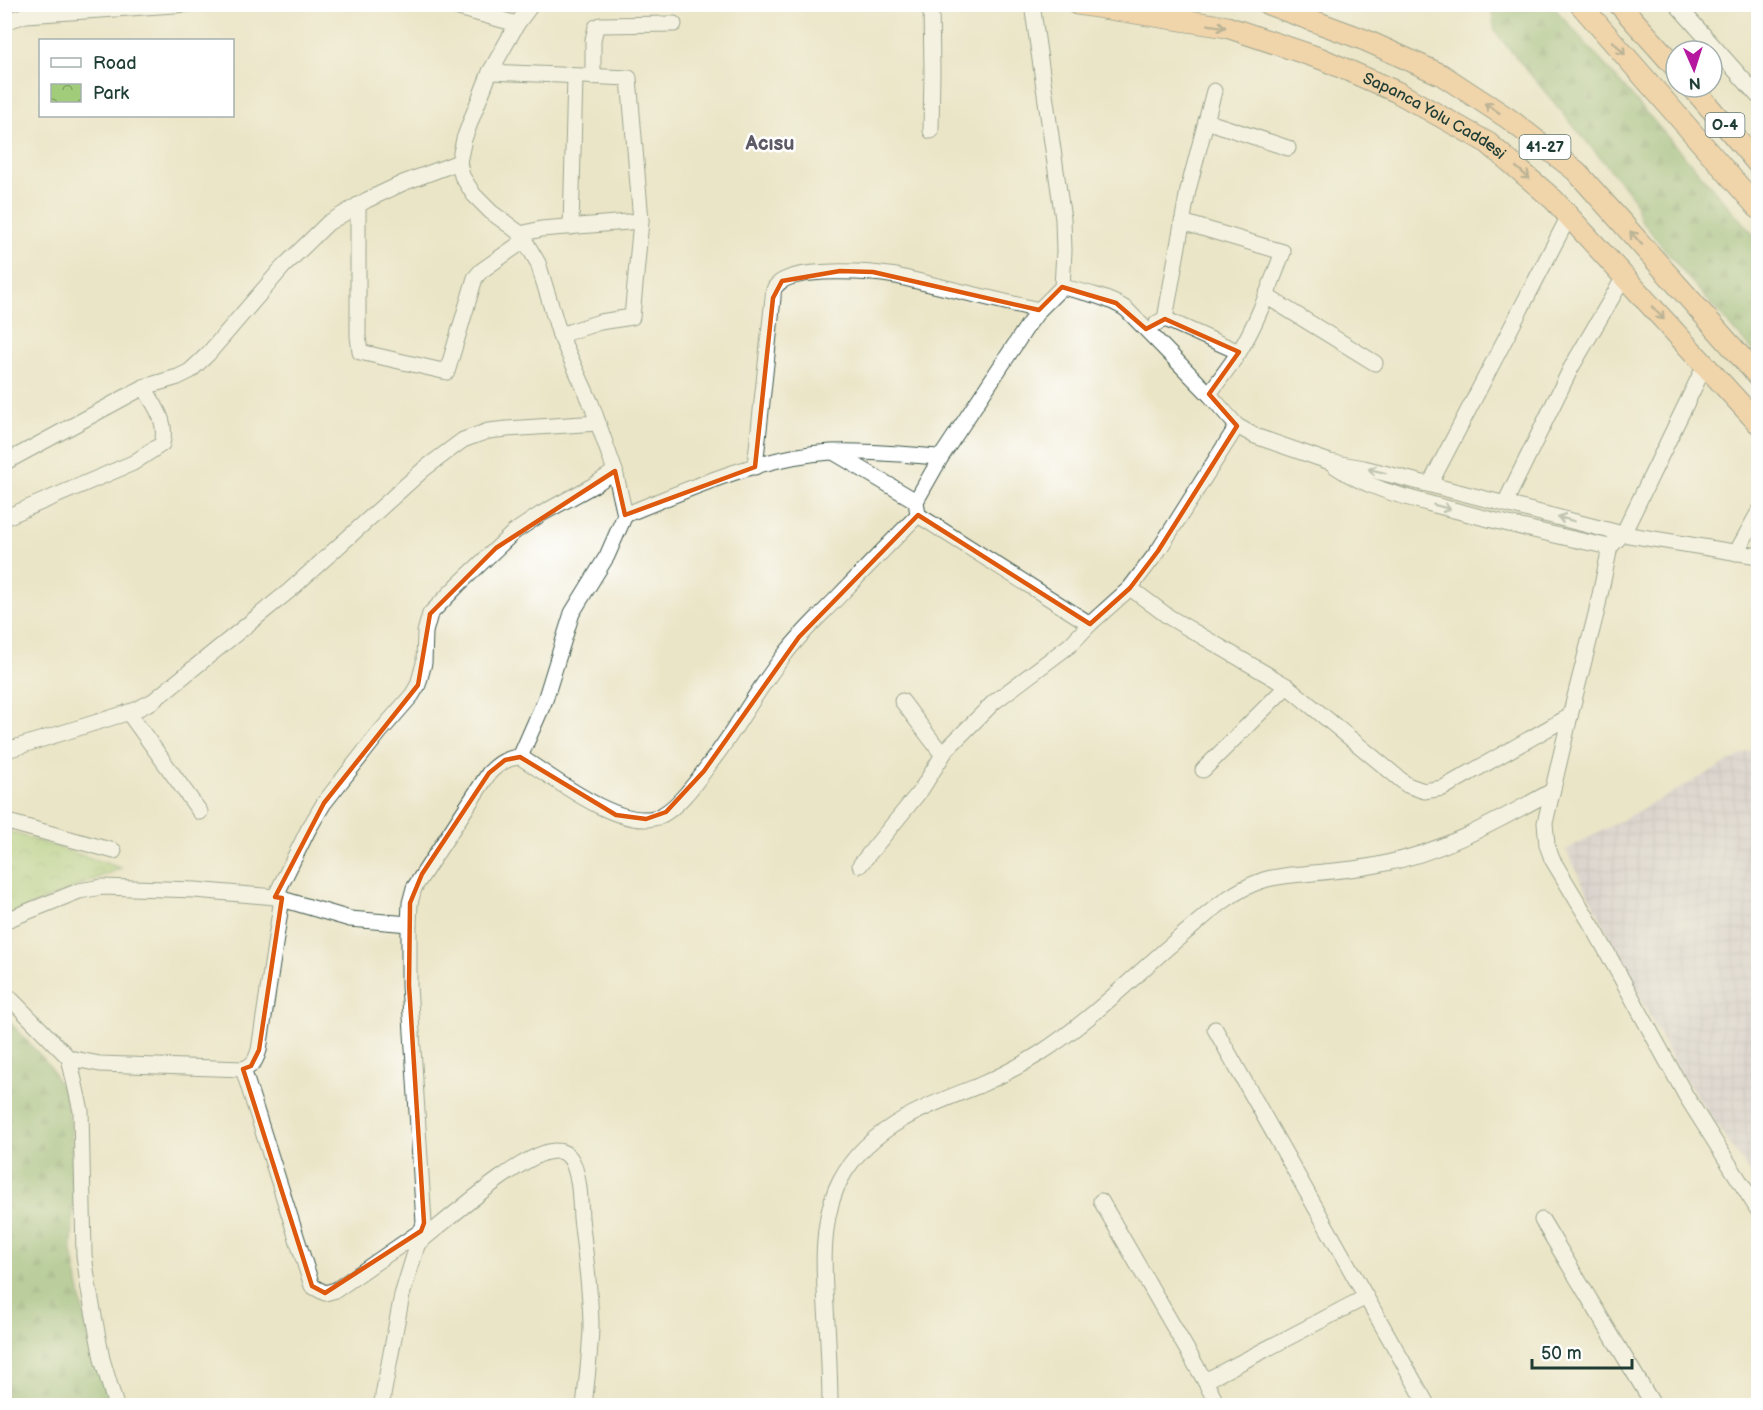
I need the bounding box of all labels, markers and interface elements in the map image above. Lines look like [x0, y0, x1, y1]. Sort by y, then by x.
one-way arrow [1207, 21, 1227, 32]
legend [39, 39, 234, 117]
north arrow [1664, 39, 1724, 99]
one-way arrow [1612, 40, 1626, 55]
text: Road [93, 53, 137, 74]
street label: Sapanca Yolu Caddesi [1360, 69, 1509, 163]
text: N [1688, 73, 1701, 92]
text: Park [93, 83, 129, 104]
one-way arrow [1484, 102, 1501, 114]
road number: O-4 [1706, 113, 1744, 137]
district label: Acısu [744, 132, 795, 156]
road number: 41-27 [1520, 135, 1570, 159]
one-way arrow [1515, 166, 1530, 180]
one-way arrow [1629, 231, 1643, 246]
one-way arrow [1651, 306, 1665, 321]
one-way arrow [1368, 465, 1387, 477]
one-way arrow [1432, 502, 1451, 513]
one-way arrow [1557, 512, 1576, 524]
scale bar [1532, 1332, 1632, 1370]
text: 50 m [1541, 1343, 1582, 1364]

